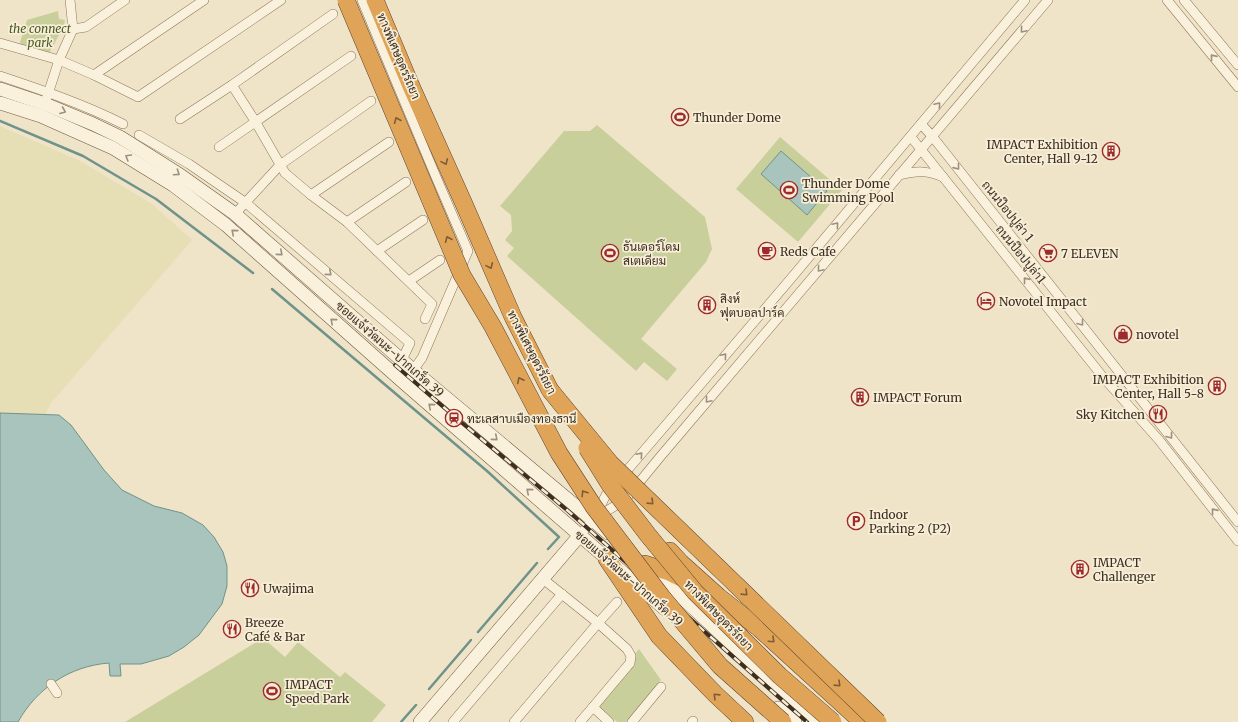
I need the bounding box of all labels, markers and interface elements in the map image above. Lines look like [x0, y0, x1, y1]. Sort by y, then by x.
street label: ทางพิเศษอุดรรัถยา [372, 11, 424, 102]
park label: the connect park [9, 21, 72, 50]
one-way arrow [1021, 25, 1028, 32]
one-way arrow [1211, 54, 1218, 62]
one-way arrow [933, 102, 940, 109]
one-way arrow [60, 107, 67, 115]
sports icon: Thunder Dome [670, 107, 690, 127]
place label: Thunder Dome [693, 110, 781, 125]
one-way arrow [394, 116, 402, 123]
place label: IMPACT Exhibition Center, Hall 9-12 [987, 137, 1098, 166]
building icon: IMPACT Exhibition Center, Hall 9-12 [1101, 141, 1121, 161]
one-way arrow [125, 155, 132, 162]
one-way arrow [441, 159, 449, 166]
one-way arrow [952, 162, 959, 169]
one-way arrow [173, 168, 180, 176]
place label: Thunder Dome Swimming Pool [802, 176, 894, 205]
street label: ถนนป๊อปปูล่า 1 [978, 178, 1037, 246]
sports icon: Thunder Dome Swimming Pool [779, 180, 799, 200]
street label: ถนนป๊อปปูล่า1 [992, 222, 1050, 287]
one-way arrow [831, 223, 838, 230]
one-way arrow [231, 230, 239, 237]
one-way arrow [444, 236, 452, 243]
place label: ธันเดอร์โดม สเตเดียม [623, 239, 680, 268]
cafe icon: Reds Cafe [757, 241, 777, 261]
sports icon: ธันเดอร์โดม สเตเดียม [600, 243, 620, 263]
supermarket icon: 7 ELEVEN [1038, 243, 1058, 263]
place label: Reds Cafe [780, 244, 836, 259]
place label: 7 ELEVEN [1061, 246, 1119, 261]
one-way arrow [275, 248, 282, 255]
one-way arrow [486, 262, 494, 269]
one-way arrow [817, 264, 824, 271]
one-way arrow [324, 269, 331, 276]
one-way arrow [1024, 278, 1031, 285]
place label: สิงห์ ฟุตบอลปาร์ค [720, 291, 784, 322]
hotel icon: Novotel Impact [976, 291, 996, 311]
place label: Novotel Impact [999, 294, 1087, 309]
building icon: สิงห์ ฟุตบอลปาร์ค [697, 295, 717, 315]
street label: ซอยแจ้งวัฒนะ-ปากเกร็ด 39 [333, 297, 448, 400]
street label: ทางพิเศษอุดรรัถยา [503, 307, 560, 397]
one-way arrow [331, 318, 338, 325]
one-way arrow [1077, 318, 1084, 325]
shop icon: novotel [1113, 324, 1133, 344]
place label: novotel [1136, 327, 1179, 342]
one-way arrow [720, 354, 727, 361]
place label: IMPACT Exhibition Center, Hall 5-8 [1093, 372, 1204, 401]
one-way arrow [517, 376, 525, 384]
building icon: IMPACT Exhibition Center, Hall 5-8 [1207, 376, 1227, 396]
building icon: IMPACT Forum [850, 387, 870, 407]
place label: IMPACT Forum [873, 390, 962, 405]
one-way arrow [706, 395, 713, 402]
one-way arrow [428, 404, 436, 411]
restaurant icon: Sky Kitchen [1148, 404, 1168, 424]
place label: Sky Kitchen [1076, 407, 1145, 422]
station icon: ทะเลสาบเมืองทองธานี [444, 408, 464, 428]
place label: ทะเลสาบเมืองทองธานี [467, 411, 577, 426]
one-way arrow [1166, 432, 1173, 439]
one-way arrow [490, 434, 497, 441]
one-way arrow [635, 452, 643, 460]
one-way arrow [527, 489, 534, 496]
one-way arrow [582, 490, 589, 497]
one-way arrow [646, 497, 654, 505]
place label: Indoor Parking 2 (P2) [869, 507, 951, 536]
one-way arrow [1211, 508, 1218, 515]
parking icon: Indoor Parking 2 (P2) [846, 511, 866, 531]
street label: ซอยแจ้งวัฒนะ-ปากเกร็ด 39 [572, 526, 687, 629]
place label: IMPACT Challenger [1093, 555, 1156, 584]
building icon: IMPACT Challenger [1070, 559, 1090, 579]
street label: ทางพิเศษอุดรรัถยา [680, 577, 756, 655]
restaurant icon: Uwajima [240, 578, 260, 598]
place label: Uwajima [263, 581, 315, 596]
one-way arrow [740, 588, 748, 596]
place label: Breeze Café & Bar [245, 615, 306, 644]
restaurant icon: Breeze Café & Bar [222, 619, 242, 639]
one-way arrow [767, 635, 775, 643]
place label: IMPACT Speed Park [285, 677, 350, 706]
one-way arrow [833, 679, 841, 686]
sports icon: IMPACT Speed Park [262, 681, 282, 701]
one-way arrow [713, 693, 721, 701]

